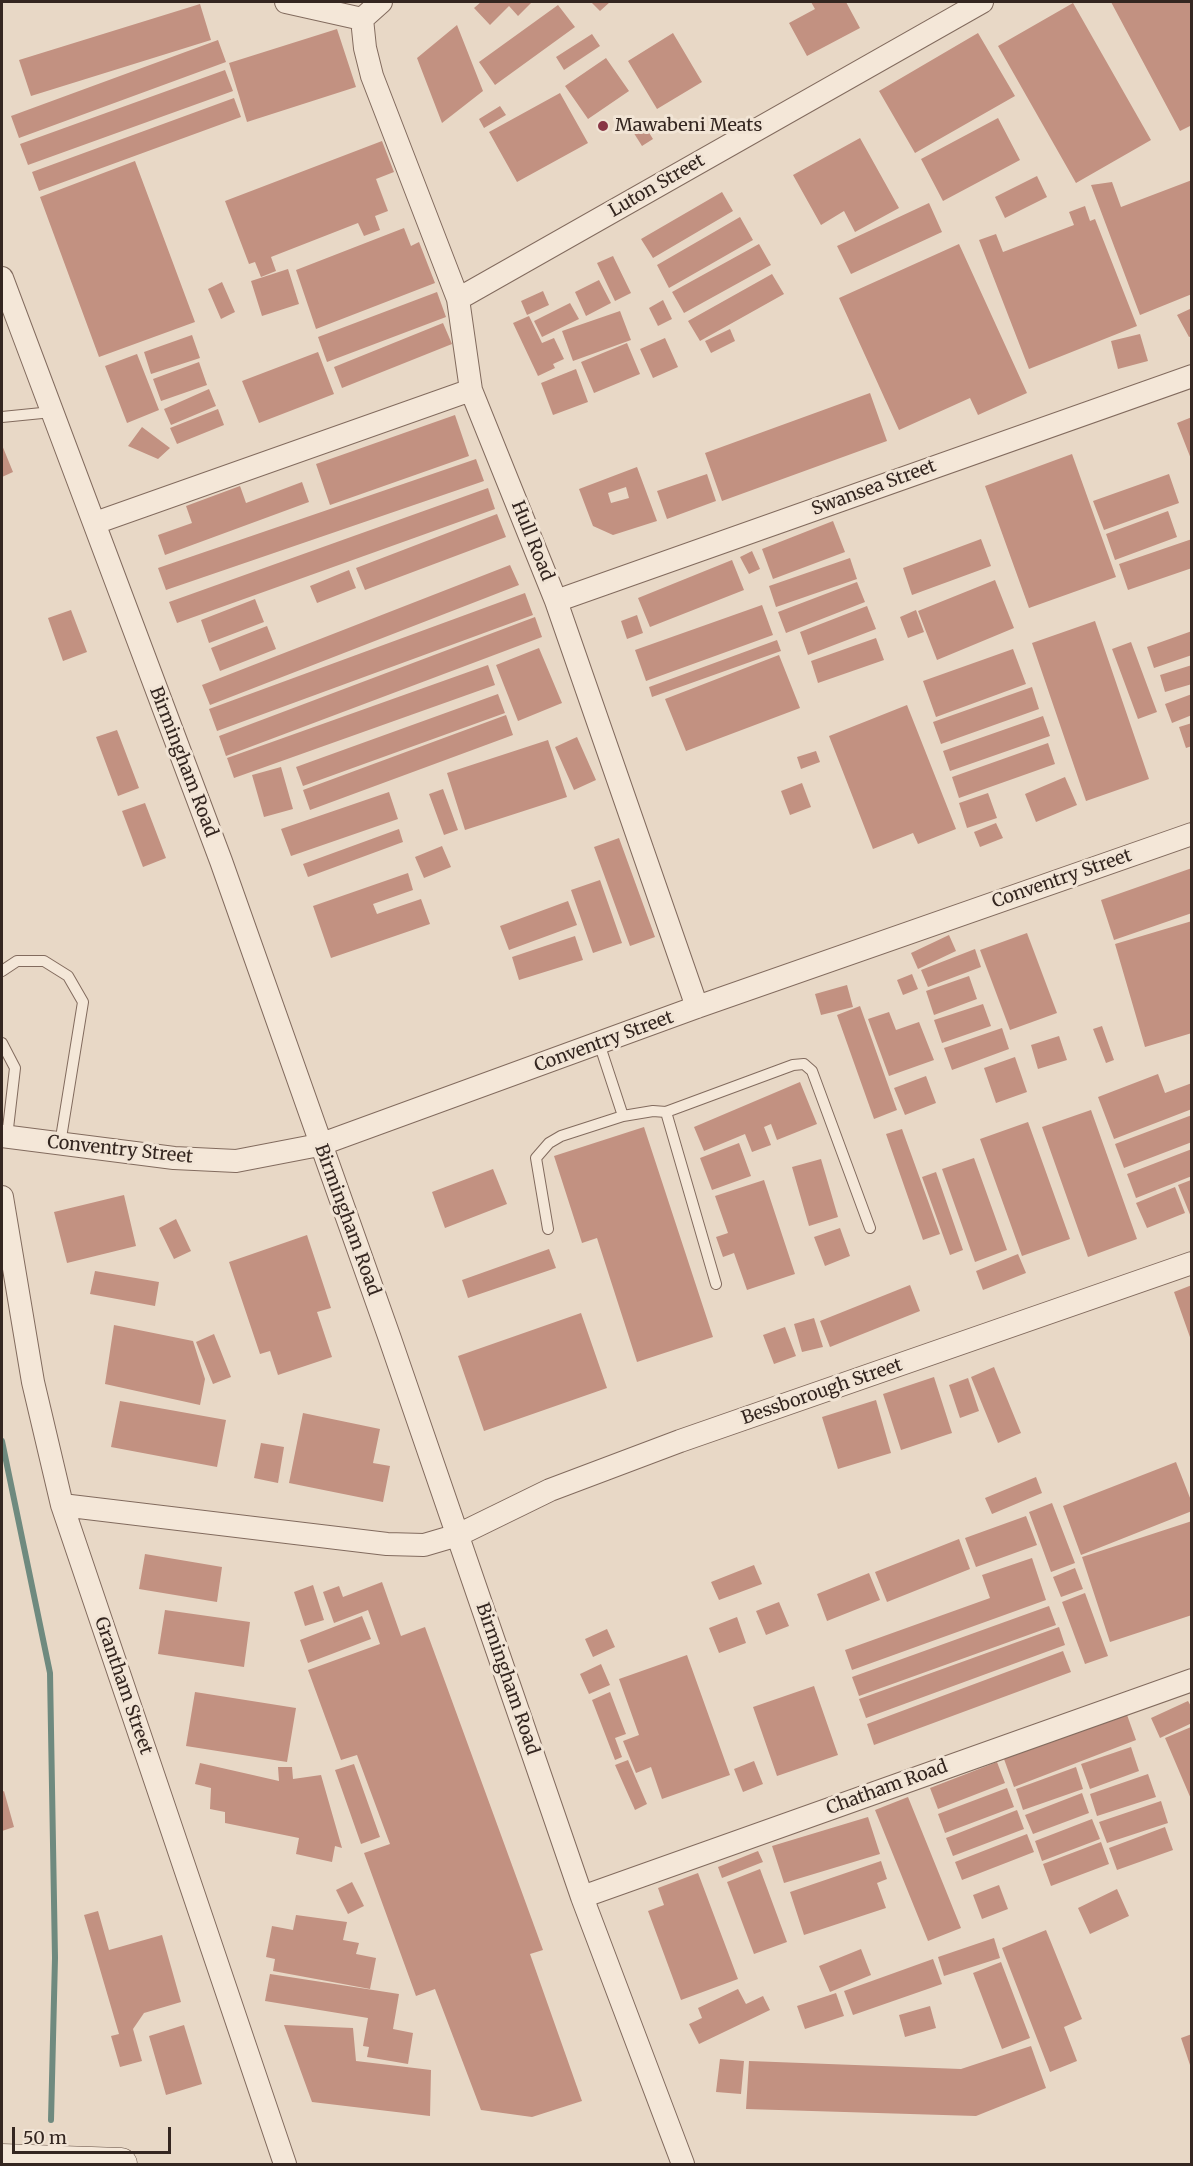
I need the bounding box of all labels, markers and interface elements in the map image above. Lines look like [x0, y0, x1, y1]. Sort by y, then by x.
place label: Mawabeni Meats [615, 115, 762, 137]
marker: Mawabeni Meats [596, 119, 610, 133]
street label: Luton Street [605, 150, 709, 222]
street label: Swansea Street [809, 455, 939, 521]
street label: Hull Road [506, 498, 558, 584]
street label: Birmingham Road [144, 684, 222, 840]
street label: Conventry Street [989, 845, 1135, 913]
street label: Conventry Street [532, 1007, 676, 1077]
street label: Conventry Street [46, 1132, 194, 1168]
street label: Birmingham Road [310, 1141, 384, 1299]
street label: Bessborough Street [739, 1354, 905, 1430]
street label: Birmingham Road [471, 1600, 543, 1758]
street label: Grantham Street [89, 1614, 157, 1758]
street label: Chatham Road [823, 1756, 951, 1820]
scale bar [15, 2115, 174, 2153]
text: 50 m [23, 2126, 67, 2149]

